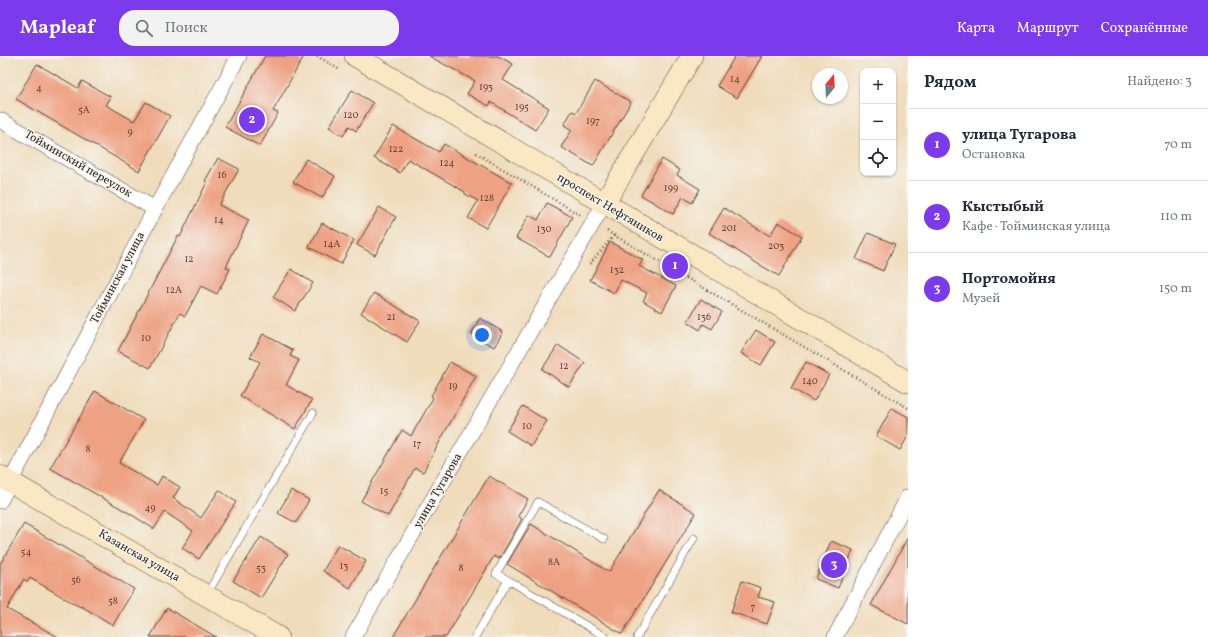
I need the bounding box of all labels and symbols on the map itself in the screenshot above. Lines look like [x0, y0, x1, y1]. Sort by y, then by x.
north arrow [812, 68, 848, 104]
house number: 14 [730, 72, 740, 86]
house number: 193 [479, 80, 493, 94]
house number: 4 [36, 81, 42, 95]
house number: 195 [515, 100, 529, 114]
house number: 5А [78, 103, 90, 117]
pin: 2 [239, 105, 265, 135]
house number: 120 [343, 108, 359, 122]
house number: 197 [586, 114, 600, 128]
house number: 9 [127, 125, 133, 139]
street label: Тойминский переулок [21, 127, 135, 202]
house number: 122 [389, 142, 403, 156]
house number: 124 [440, 156, 454, 170]
house number: 16 [218, 168, 226, 182]
street label: проспект Нефтяников [554, 170, 666, 246]
house number: 199 [664, 181, 678, 195]
house number: 128 [480, 191, 494, 205]
house number: 14 [214, 213, 224, 227]
house number: 201 [721, 221, 737, 235]
house number: 130 [537, 222, 551, 236]
street label: Тойминская улица [87, 229, 149, 327]
house number: 14А [324, 237, 340, 251]
house number: 203 [768, 239, 784, 253]
pin: 1 [662, 251, 688, 281]
house number: 12 [184, 252, 194, 266]
house number: 132 [610, 263, 624, 277]
house number: 12А [166, 283, 182, 297]
house number: 21 [386, 310, 396, 324]
house number: 136 [697, 310, 711, 324]
your location [472, 325, 492, 345]
house number: 10 [141, 331, 151, 345]
house number: 12 [559, 359, 569, 373]
house number: 140 [802, 374, 818, 388]
house number: 19 [448, 379, 458, 393]
house number: 10 [522, 419, 532, 433]
house number: 17 [413, 437, 422, 451]
house number: 8 [85, 442, 91, 456]
street label: улица Тугарова [410, 450, 466, 532]
house number: 15 [380, 484, 389, 498]
house number: 49 [145, 501, 155, 515]
street label: Казанская улица [95, 526, 183, 586]
house number: 54 [21, 545, 31, 559]
pin: 3 [821, 550, 847, 580]
house number: 8А [548, 555, 560, 569]
house number: 13 [339, 559, 349, 573]
house number: 53 [256, 561, 266, 575]
house number: 8 [458, 561, 464, 575]
house number: 56 [71, 573, 81, 587]
house number: 58 [108, 594, 118, 608]
house number: 7 [751, 600, 756, 614]

